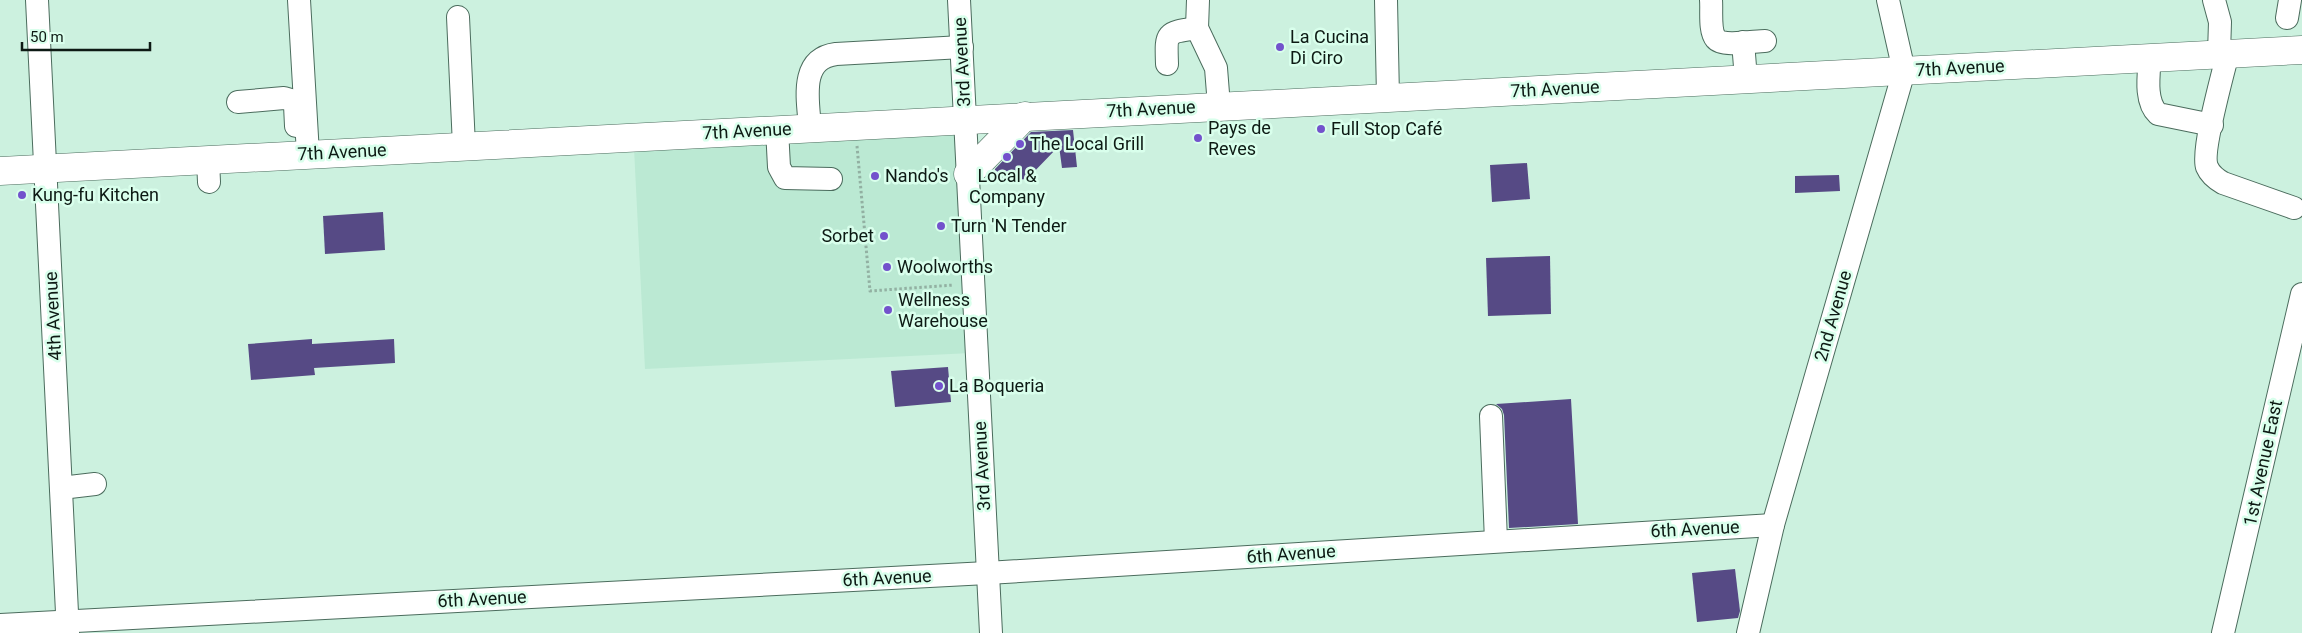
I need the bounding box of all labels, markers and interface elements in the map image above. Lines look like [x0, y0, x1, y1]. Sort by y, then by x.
street label: 3rd Avenue [949, 17, 974, 107]
scale bar [22, 20, 150, 52]
place label: La Cucina Di Ciro [1290, 26, 1369, 68]
text: 50 m [30, 28, 64, 46]
marker: La Cucina Di Ciro [1274, 41, 1286, 53]
street label: 7th Avenue [1915, 55, 2005, 80]
street label: 7th Avenue [1510, 76, 1600, 101]
street label: 7th Avenue [1106, 96, 1196, 121]
place label: Pays de Reves [1208, 117, 1271, 159]
street label: 7th Avenue [702, 118, 792, 143]
place label: Full Stop Café [1331, 118, 1442, 139]
marker: Full Stop Café [1315, 123, 1327, 135]
marker: Pays de Reves [1192, 132, 1204, 144]
place label: The Local Grill [1030, 133, 1144, 154]
marker: The Local Grill [1014, 138, 1026, 150]
street label: 7th Avenue [297, 139, 387, 164]
marker: Local & Company [1001, 151, 1013, 163]
place label: Nando's [885, 165, 949, 186]
place label: Local & Company [969, 165, 1046, 207]
marker: Nando's [869, 170, 881, 182]
place label: Kung-fu Kitchen [32, 184, 159, 205]
marker: Kung-fu Kitchen [16, 189, 28, 201]
place label: Turn 'N Tender [951, 215, 1067, 236]
marker: Turn 'N Tender [935, 220, 947, 232]
place label: Sorbet [821, 225, 874, 246]
marker: Sorbet [878, 230, 890, 242]
place label: Woolworths [897, 256, 993, 277]
marker: Woolworths [881, 261, 893, 273]
street label: 2nd Avenue [1810, 268, 1856, 364]
street label: 4th Avenue [40, 271, 65, 361]
place label: Wellness Warehouse [898, 289, 988, 331]
marker: Wellness Warehouse [882, 304, 894, 316]
place label: La Boqueria [949, 375, 1044, 396]
marker: La Boqueria [933, 380, 945, 392]
street label: 1st Avenue East [2239, 398, 2286, 528]
street label: 3rd Avenue [969, 421, 994, 511]
street label: 6th Avenue [1650, 516, 1740, 541]
street label: 6th Avenue [1246, 540, 1336, 567]
street label: 6th Avenue [842, 565, 932, 590]
street label: 6th Avenue [437, 586, 527, 611]

